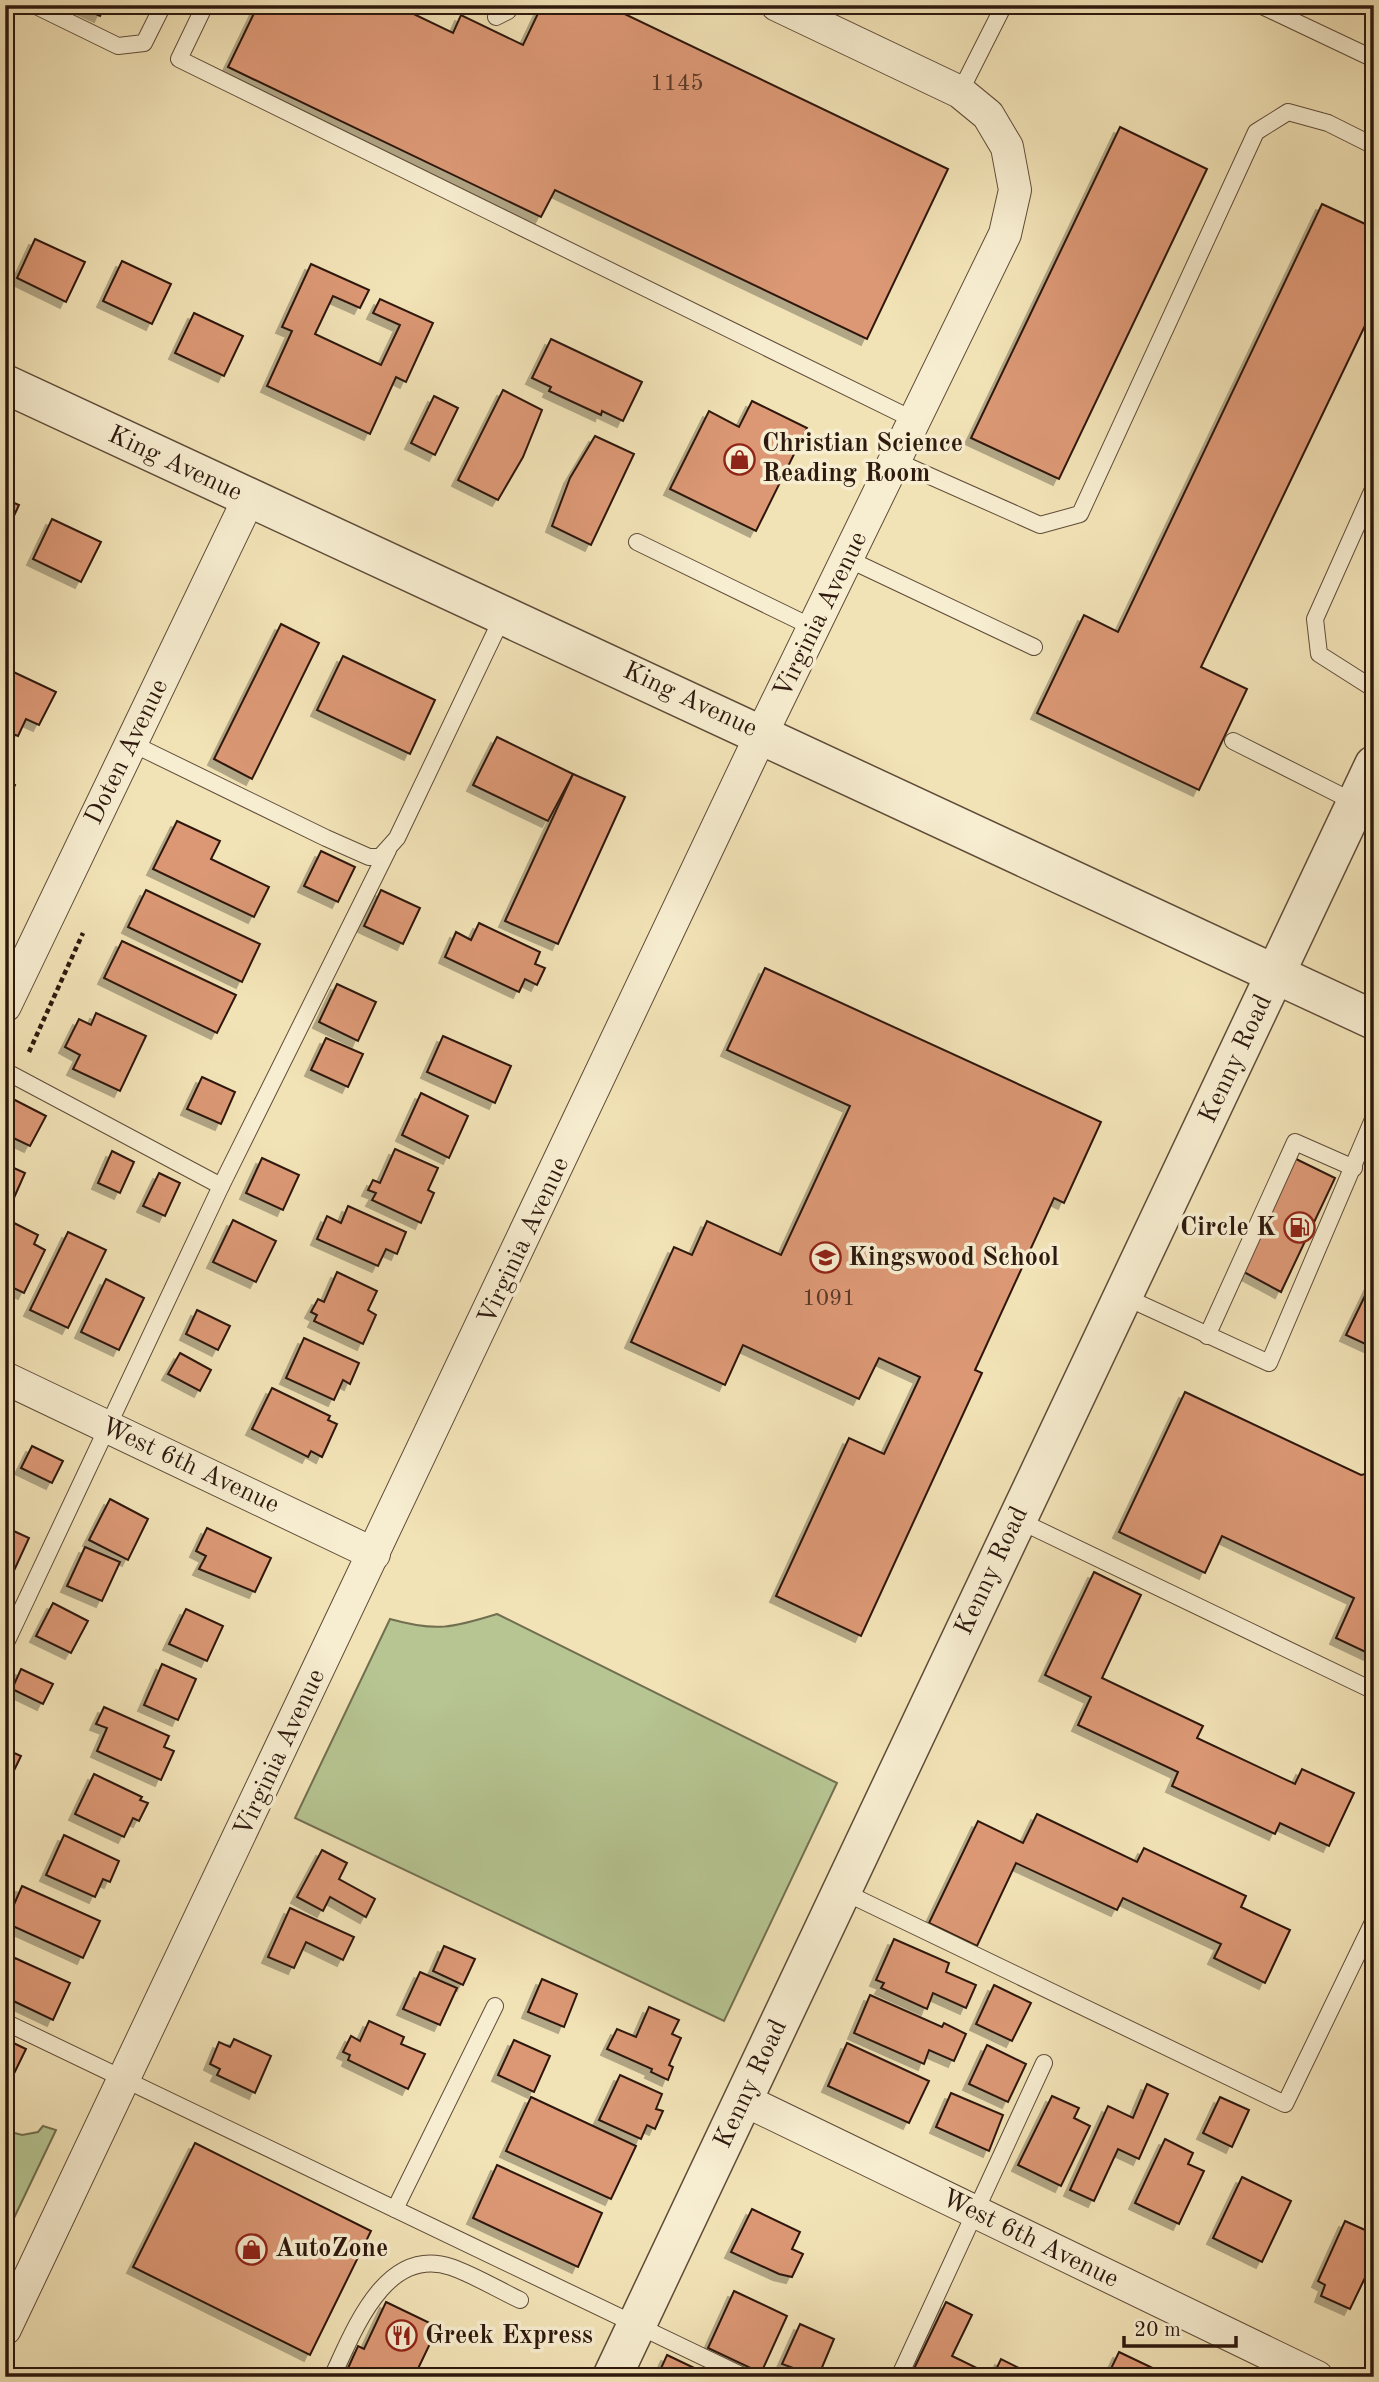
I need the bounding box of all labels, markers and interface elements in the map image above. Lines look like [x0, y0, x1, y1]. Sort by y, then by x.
house number: 1145 [650, 72, 704, 95]
street label: King Avenue [104, 422, 246, 506]
place label: Christian Science Reading Room [762, 431, 963, 487]
shop icon: Christian Science Reading Room [722, 442, 756, 476]
street label: Virginia Avenue [770, 528, 872, 702]
street label: King Avenue [619, 658, 761, 742]
street label: Doten Avenue [81, 675, 173, 829]
street label: Kenny Road [1195, 991, 1277, 1127]
street label: Virginia Avenue [474, 1153, 574, 1329]
fuel station icon: Circle K [1282, 1211, 1316, 1245]
place label: Circle K [1180, 1215, 1276, 1241]
school or university icon: Kingswood School [808, 1241, 842, 1275]
place label: Kingswood School [848, 1245, 1059, 1271]
house number: 1091 [802, 1287, 856, 1310]
street label: West 6th Avenue [97, 1413, 283, 1519]
street label: Kenny Road [951, 1503, 1033, 1639]
street label: Virginia Avenue [230, 1665, 330, 1841]
street label: Kenny Road [710, 2016, 792, 2152]
street label: West 6th Avenue [938, 2185, 1122, 2293]
shop icon: AutoZone [235, 2232, 269, 2266]
place label: AutoZone [275, 2236, 388, 2262]
scale bar [1124, 2305, 1236, 2349]
restaurant icon: Greek Express [385, 2319, 419, 2353]
text: 20 m [1134, 2320, 1181, 2341]
place label: Greek Express [425, 2323, 593, 2349]

